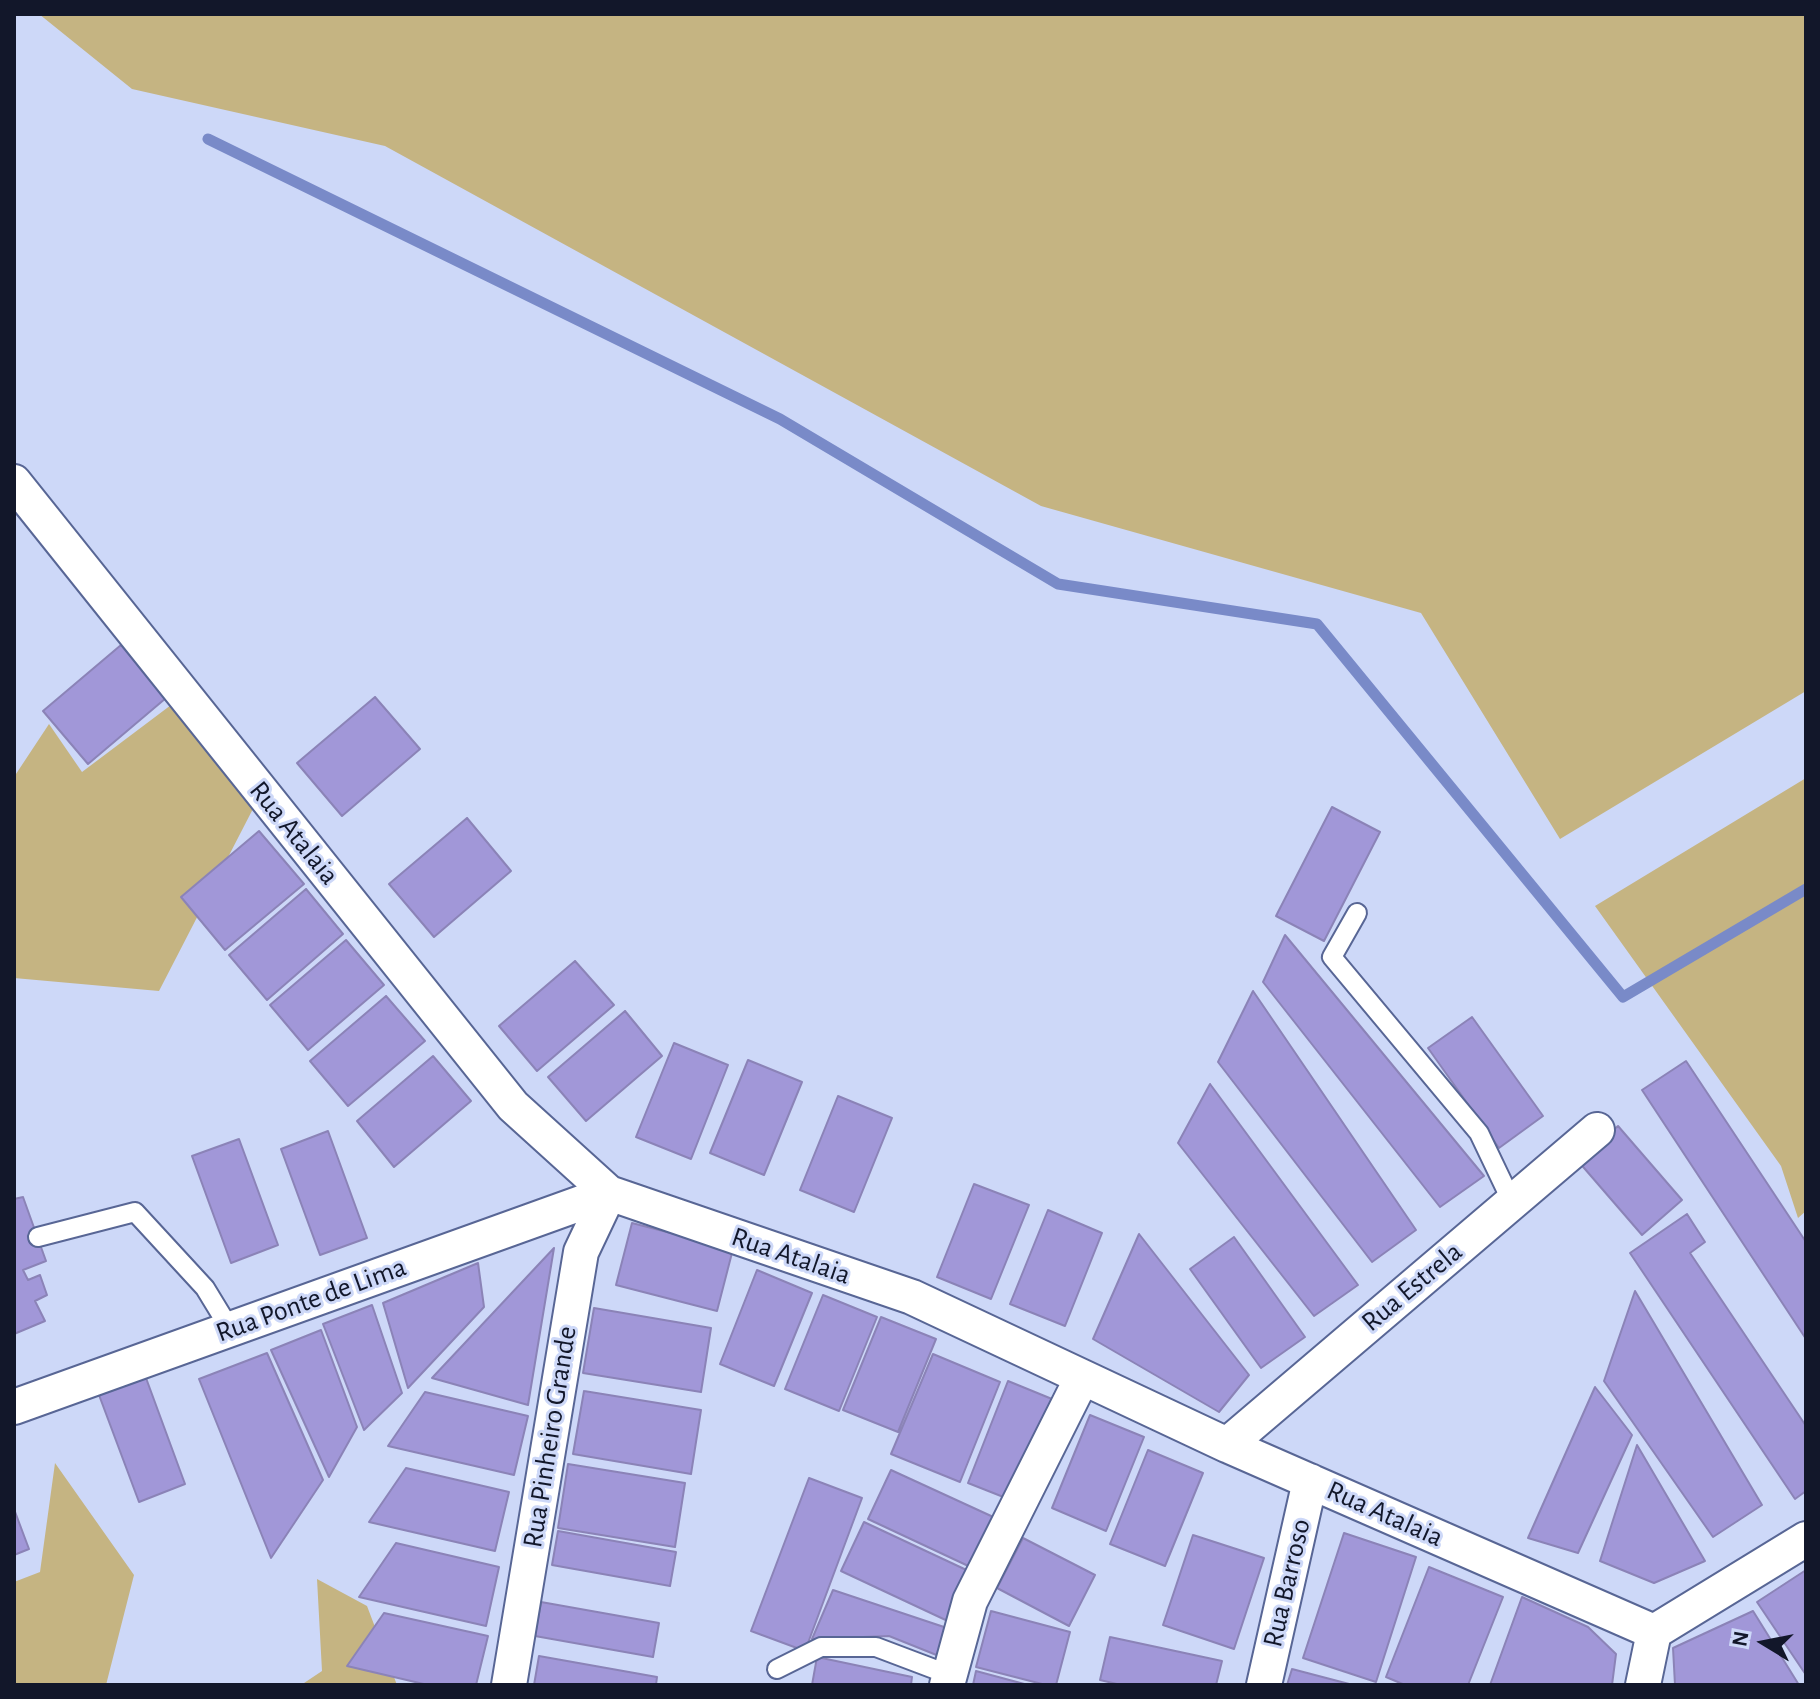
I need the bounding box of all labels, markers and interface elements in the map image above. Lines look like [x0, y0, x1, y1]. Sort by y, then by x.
street label: Rua Atalaia [242, 774, 346, 892]
street label: Rua Atalaia [727, 1220, 855, 1292]
street label: Rua Estrela [1355, 1235, 1469, 1339]
street label: Rua Ponte de Lima [211, 1250, 411, 1350]
street label: Rua Pinheiro Grande [516, 1324, 584, 1550]
street label: Rua Atalaia [1322, 1473, 1448, 1555]
street label: Rua Barroso [1256, 1516, 1318, 1650]
north arrow [1724, 1603, 1804, 1683]
text: N [1728, 1629, 1753, 1648]

